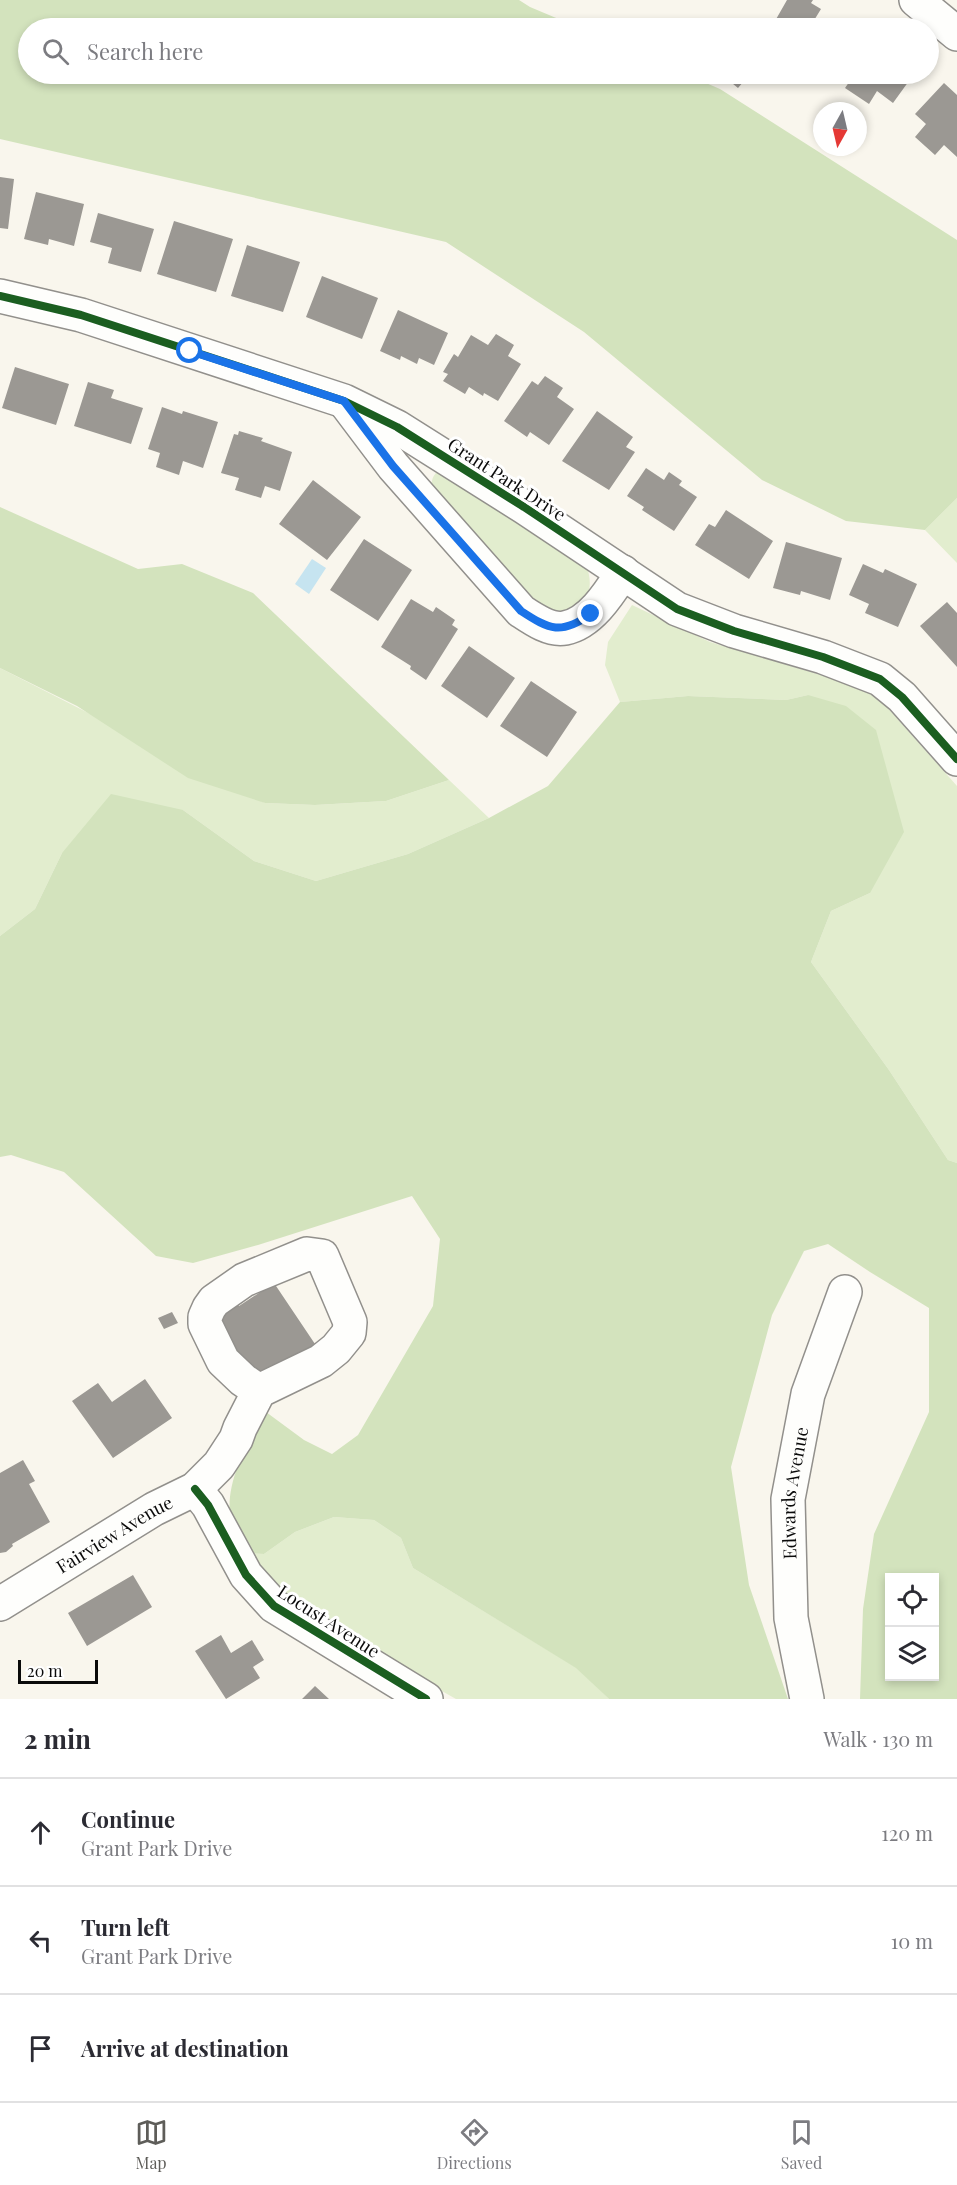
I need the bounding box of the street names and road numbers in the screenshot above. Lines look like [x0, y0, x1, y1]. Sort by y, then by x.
street label: Grant Park Drive [443, 432, 571, 526]
street label: Edwards Avenue [776, 1425, 813, 1560]
street label: Fairview Avenue [52, 1490, 176, 1579]
street label: Locust Avenue [273, 1579, 385, 1663]

